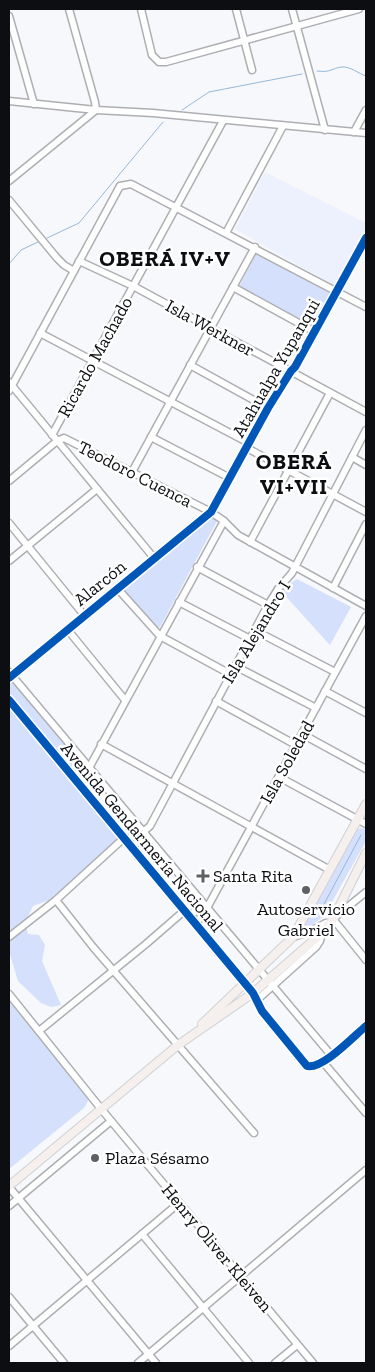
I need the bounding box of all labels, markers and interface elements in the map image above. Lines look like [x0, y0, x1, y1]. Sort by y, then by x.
district label: OBERÁ IV+V [99, 245, 231, 272]
street label: Ricardo Machado [53, 293, 137, 421]
street label: Isla Werkner [162, 295, 258, 361]
street label: Atahualpa Yupanqui [227, 295, 325, 441]
street label: Teodoro Cuenca [74, 436, 196, 512]
district label: OBERÁ VI+VII [256, 448, 332, 500]
street label: Alarcón [70, 555, 131, 611]
street label: Isla Alejandro I [217, 577, 295, 687]
street label: Isla Soledad [255, 716, 319, 807]
street label: Avenida Gendarmería Nacional [56, 738, 228, 936]
place label: Santa Rita [213, 865, 293, 887]
marker: Santa Rita [197, 870, 209, 882]
marker: Autoservicio Gabriel [300, 884, 312, 896]
place label: Autoservicio Gabriel [257, 898, 355, 941]
place label: Plaza Sésamo [105, 1147, 209, 1169]
marker: Plaza Sésamo [89, 1152, 101, 1164]
street label: Henry Oliver Kleiven [157, 1179, 278, 1317]

